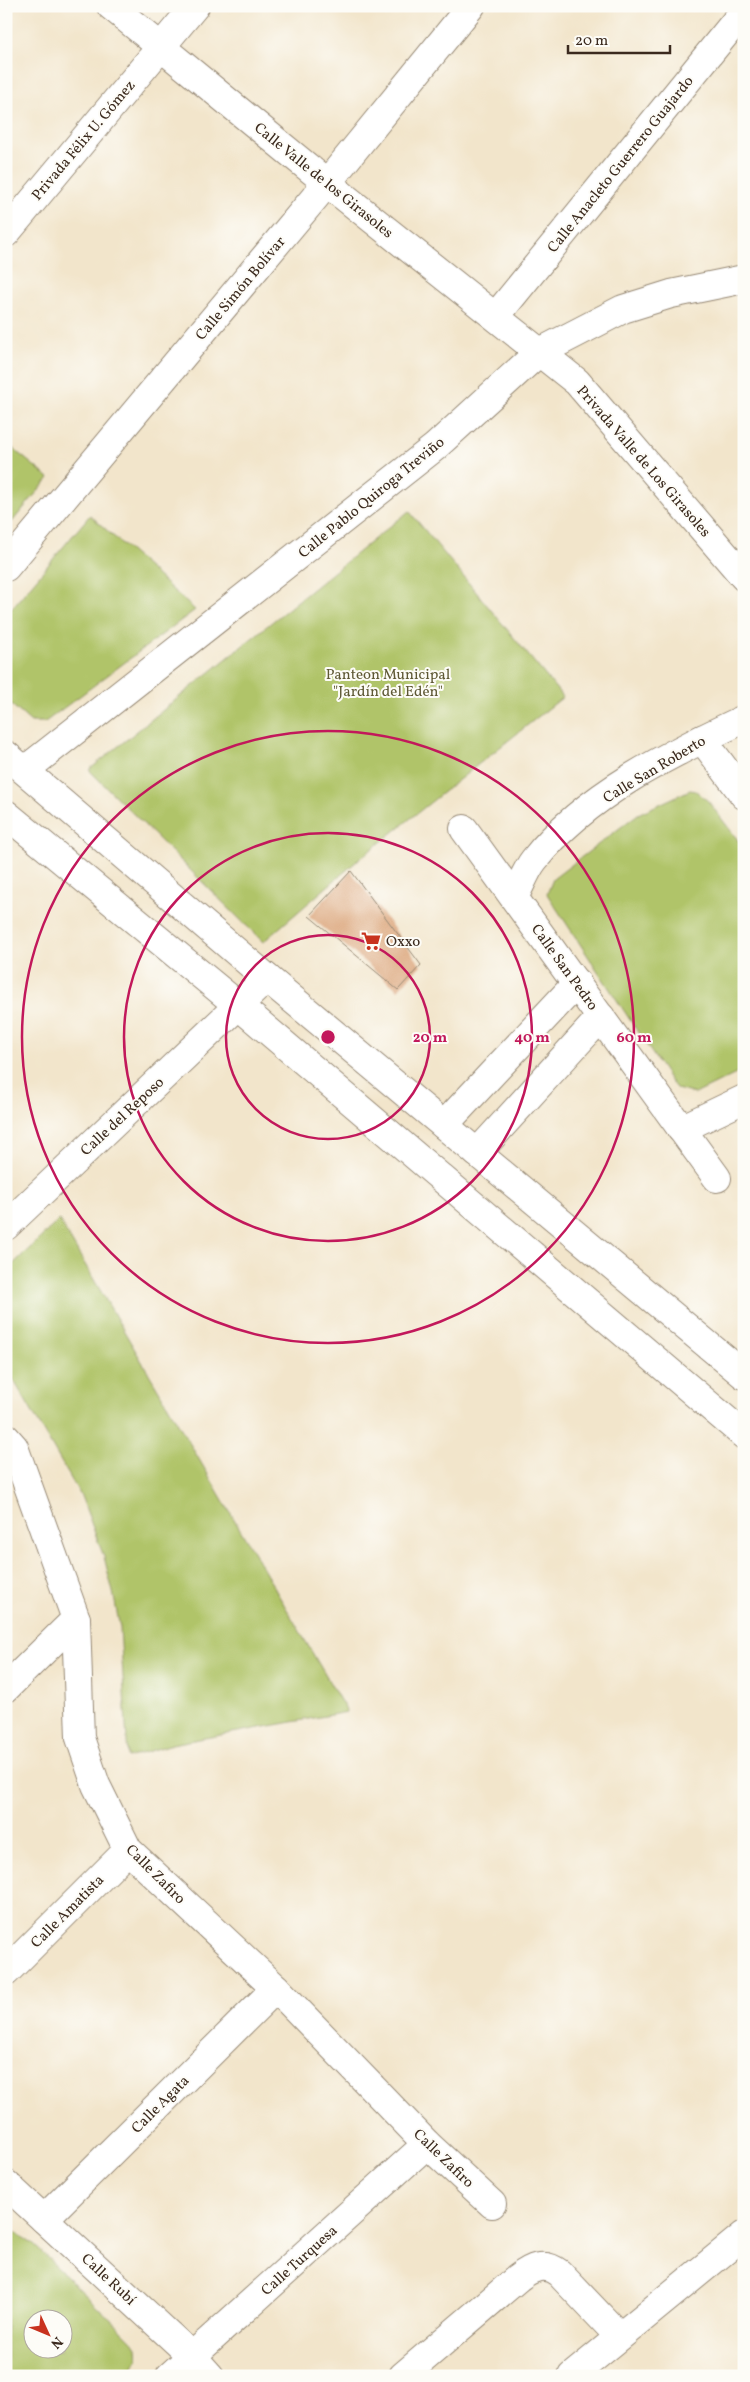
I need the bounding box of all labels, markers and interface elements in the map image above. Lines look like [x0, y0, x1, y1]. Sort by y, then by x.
scale bar [568, 22, 670, 54]
text: 20 m [575, 31, 608, 52]
street label: Calle Anacleto Guerrero Guajardo [543, 72, 699, 258]
street label: Privada Félix U. Gómez [27, 76, 141, 206]
street label: Calle Valle de los Girasoles [249, 118, 397, 244]
street label: Calle Simón Bolívar [191, 232, 291, 346]
street label: Privada Valle de Los Girasoles [571, 382, 715, 542]
street label: Calle Pablo Quiroga Treviño [294, 432, 450, 564]
park label: Panteon Municipal "Jardín del Edén" [326, 665, 450, 703]
street label: Calle San Roberto [599, 731, 710, 809]
street label: Calle San Pedro [525, 920, 602, 1015]
supermarket icon: Oxxo [360, 930, 382, 952]
place label: Oxxo [386, 932, 420, 953]
centre of rings [319, 1028, 337, 1046]
text: 20 m [413, 1028, 448, 1049]
text: 40 m [514, 1028, 550, 1049]
text: 60 m [617, 1028, 652, 1049]
street label: Calle del Reposo [77, 1073, 169, 1161]
street label: Calle Zafiro [120, 1840, 190, 1910]
street label: Calle Amatista [27, 1871, 110, 1954]
street label: Calle Agata [127, 2071, 195, 2139]
street label: Calle Zafiro [408, 2125, 478, 2193]
street label: Calle Turquesa [257, 2221, 343, 2301]
street label: Calle Rubí [76, 2249, 140, 2311]
north arrow [22, 2310, 72, 2360]
text: N [46, 2332, 67, 2352]

